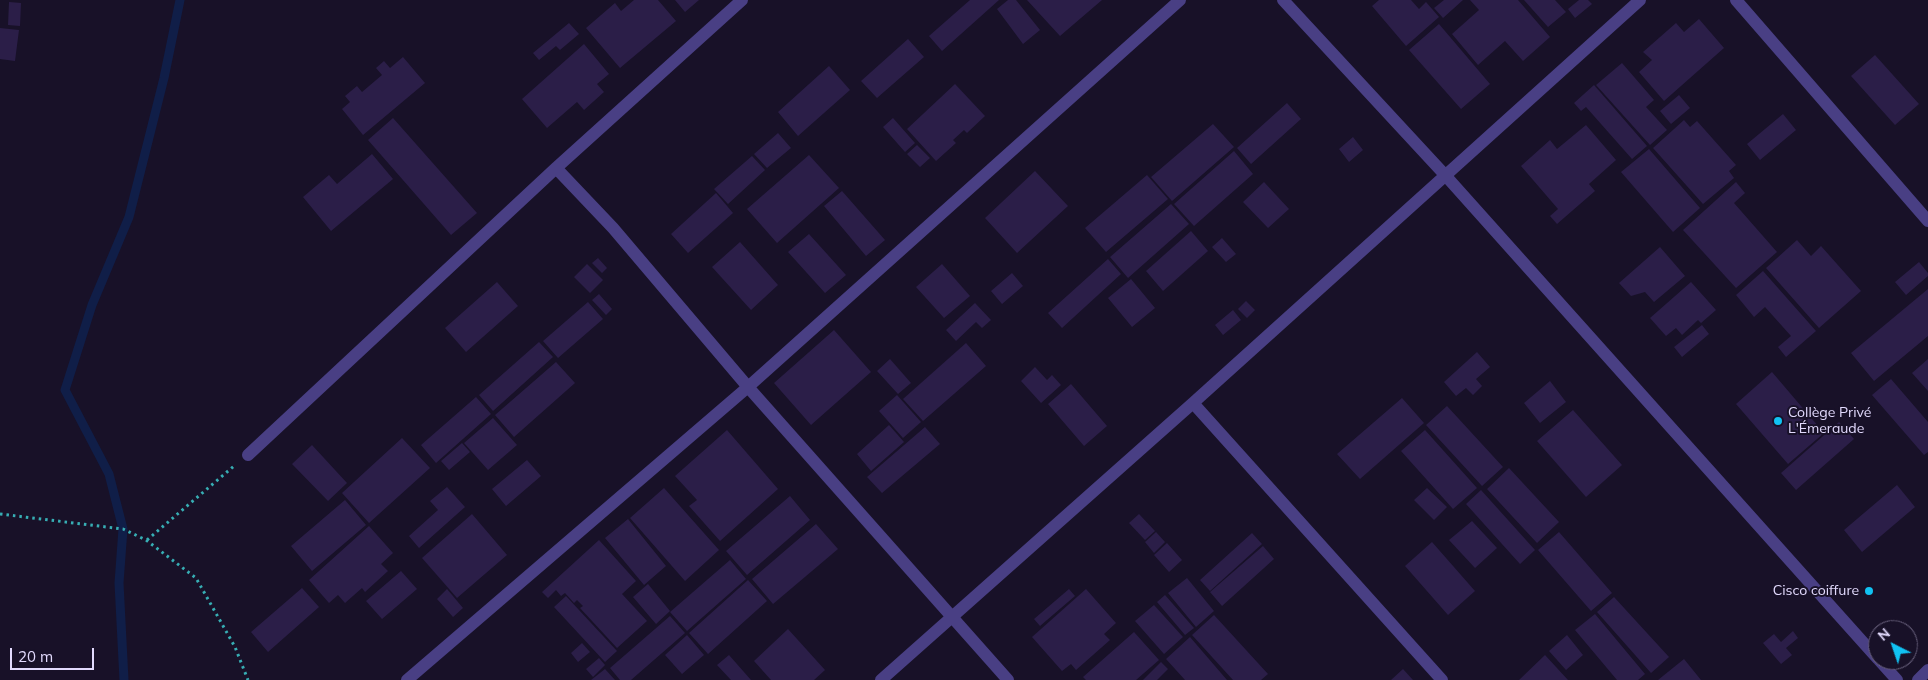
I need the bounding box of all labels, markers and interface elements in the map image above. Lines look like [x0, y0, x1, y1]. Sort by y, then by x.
place label: Collège Privé L'Émeraude [1788, 405, 1871, 438]
marker: Collège Privé L'Émeraude [1772, 415, 1784, 427]
place label: Cisco coiffure [1773, 583, 1859, 599]
marker: Cisco coiffure [1863, 585, 1875, 597]
north arrow [1868, 620, 1918, 670]
text: N [1874, 624, 1894, 645]
scale bar [12, 638, 96, 670]
text: 20 m [18, 647, 53, 666]

